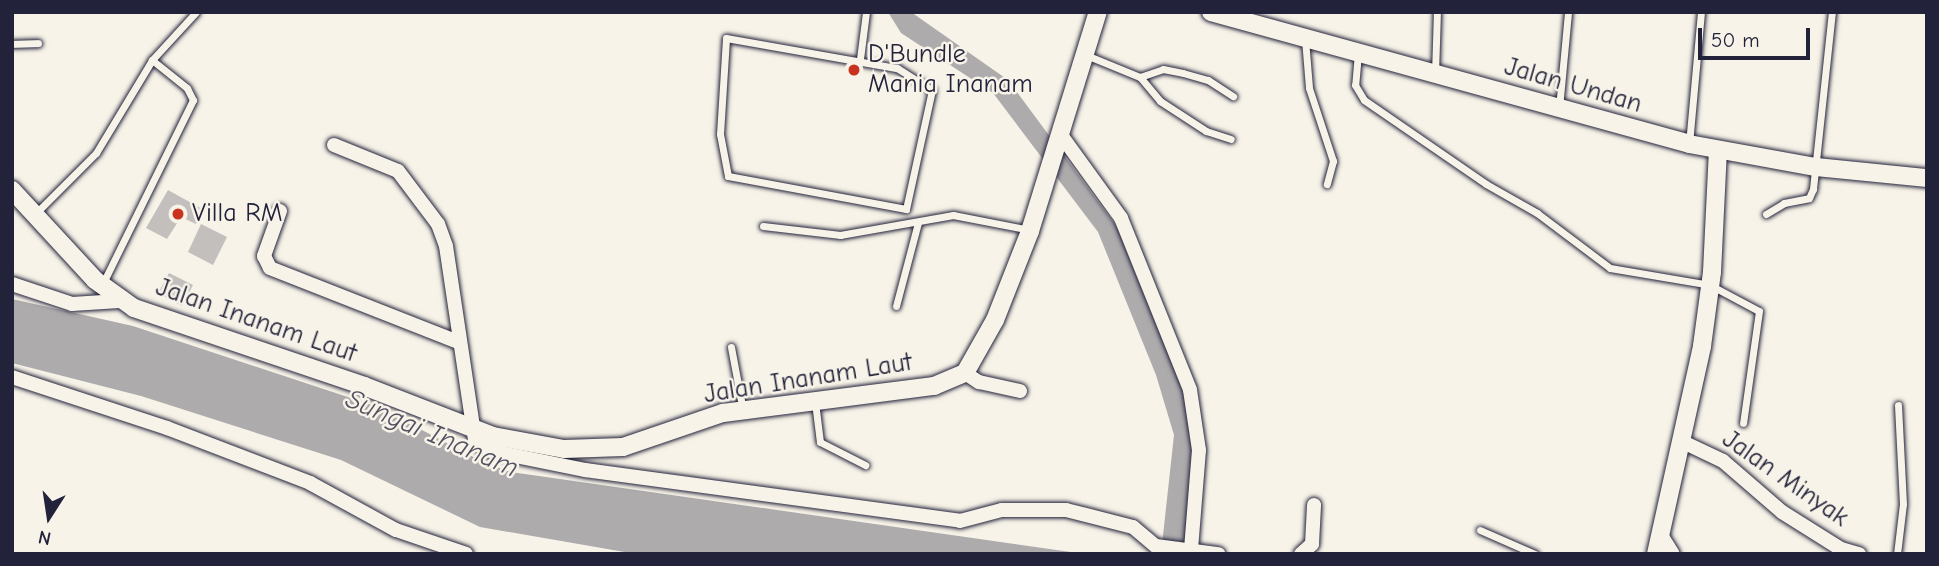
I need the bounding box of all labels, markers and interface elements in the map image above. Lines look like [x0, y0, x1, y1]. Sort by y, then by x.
scale bar [1701, 14, 1813, 58]
text: 50 m [1711, 28, 1760, 52]
place label: D'Bundle Mania Inanam [868, 39, 1033, 100]
street label: Jalan Undan [1501, 52, 1645, 120]
marker: D'Bundle Mania Inanam [846, 62, 862, 78]
place label: Villa RM [192, 198, 283, 230]
marker: Villa RM [170, 206, 186, 222]
street label: Jalan Inanam Laut [152, 272, 360, 370]
street label: Jalan Inanam Laut [702, 347, 914, 411]
water label: Sungai Inanam [341, 382, 523, 484]
street label: Jalan Minyak [1716, 424, 1854, 534]
north arrow [14, 482, 84, 552]
text: N [36, 525, 53, 550]

